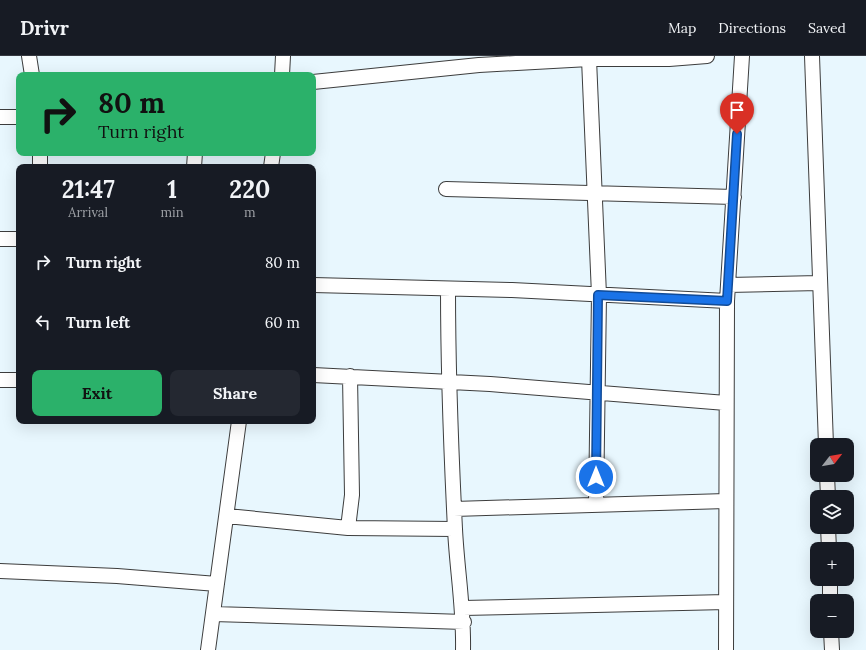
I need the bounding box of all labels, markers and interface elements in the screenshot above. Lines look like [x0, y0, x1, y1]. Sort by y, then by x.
text: Drivr [20, 16, 69, 40]
text: Map [668, 19, 696, 37]
text: Directions [718, 19, 786, 37]
text: Saved [808, 19, 846, 37]
text: 80 m [98, 85, 165, 121]
icon: right [32, 88, 84, 140]
pin [720, 93, 754, 134]
icon: arrive [726, 99, 748, 121]
text: Turn right [98, 120, 184, 143]
text: 21:47 [62, 174, 115, 205]
text: 1 [167, 174, 177, 205]
text: 220 [229, 174, 270, 205]
text: Arrival [68, 204, 108, 221]
text: min [160, 204, 184, 221]
text: m [244, 204, 256, 221]
icon: right [32, 251, 54, 273]
text: Turn right [66, 253, 142, 272]
text: 80 m [265, 253, 300, 272]
icon: left [32, 311, 54, 333]
text: Turn left [66, 313, 130, 332]
text: 60 m [265, 313, 300, 332]
button: Exit [32, 370, 162, 416]
button: Share [170, 370, 300, 416]
north arrow [810, 438, 854, 482]
map controls [810, 438, 854, 638]
position arrow [575, 456, 617, 498]
button: layers [810, 490, 854, 534]
button: + [810, 542, 854, 586]
button: − [810, 594, 854, 638]

